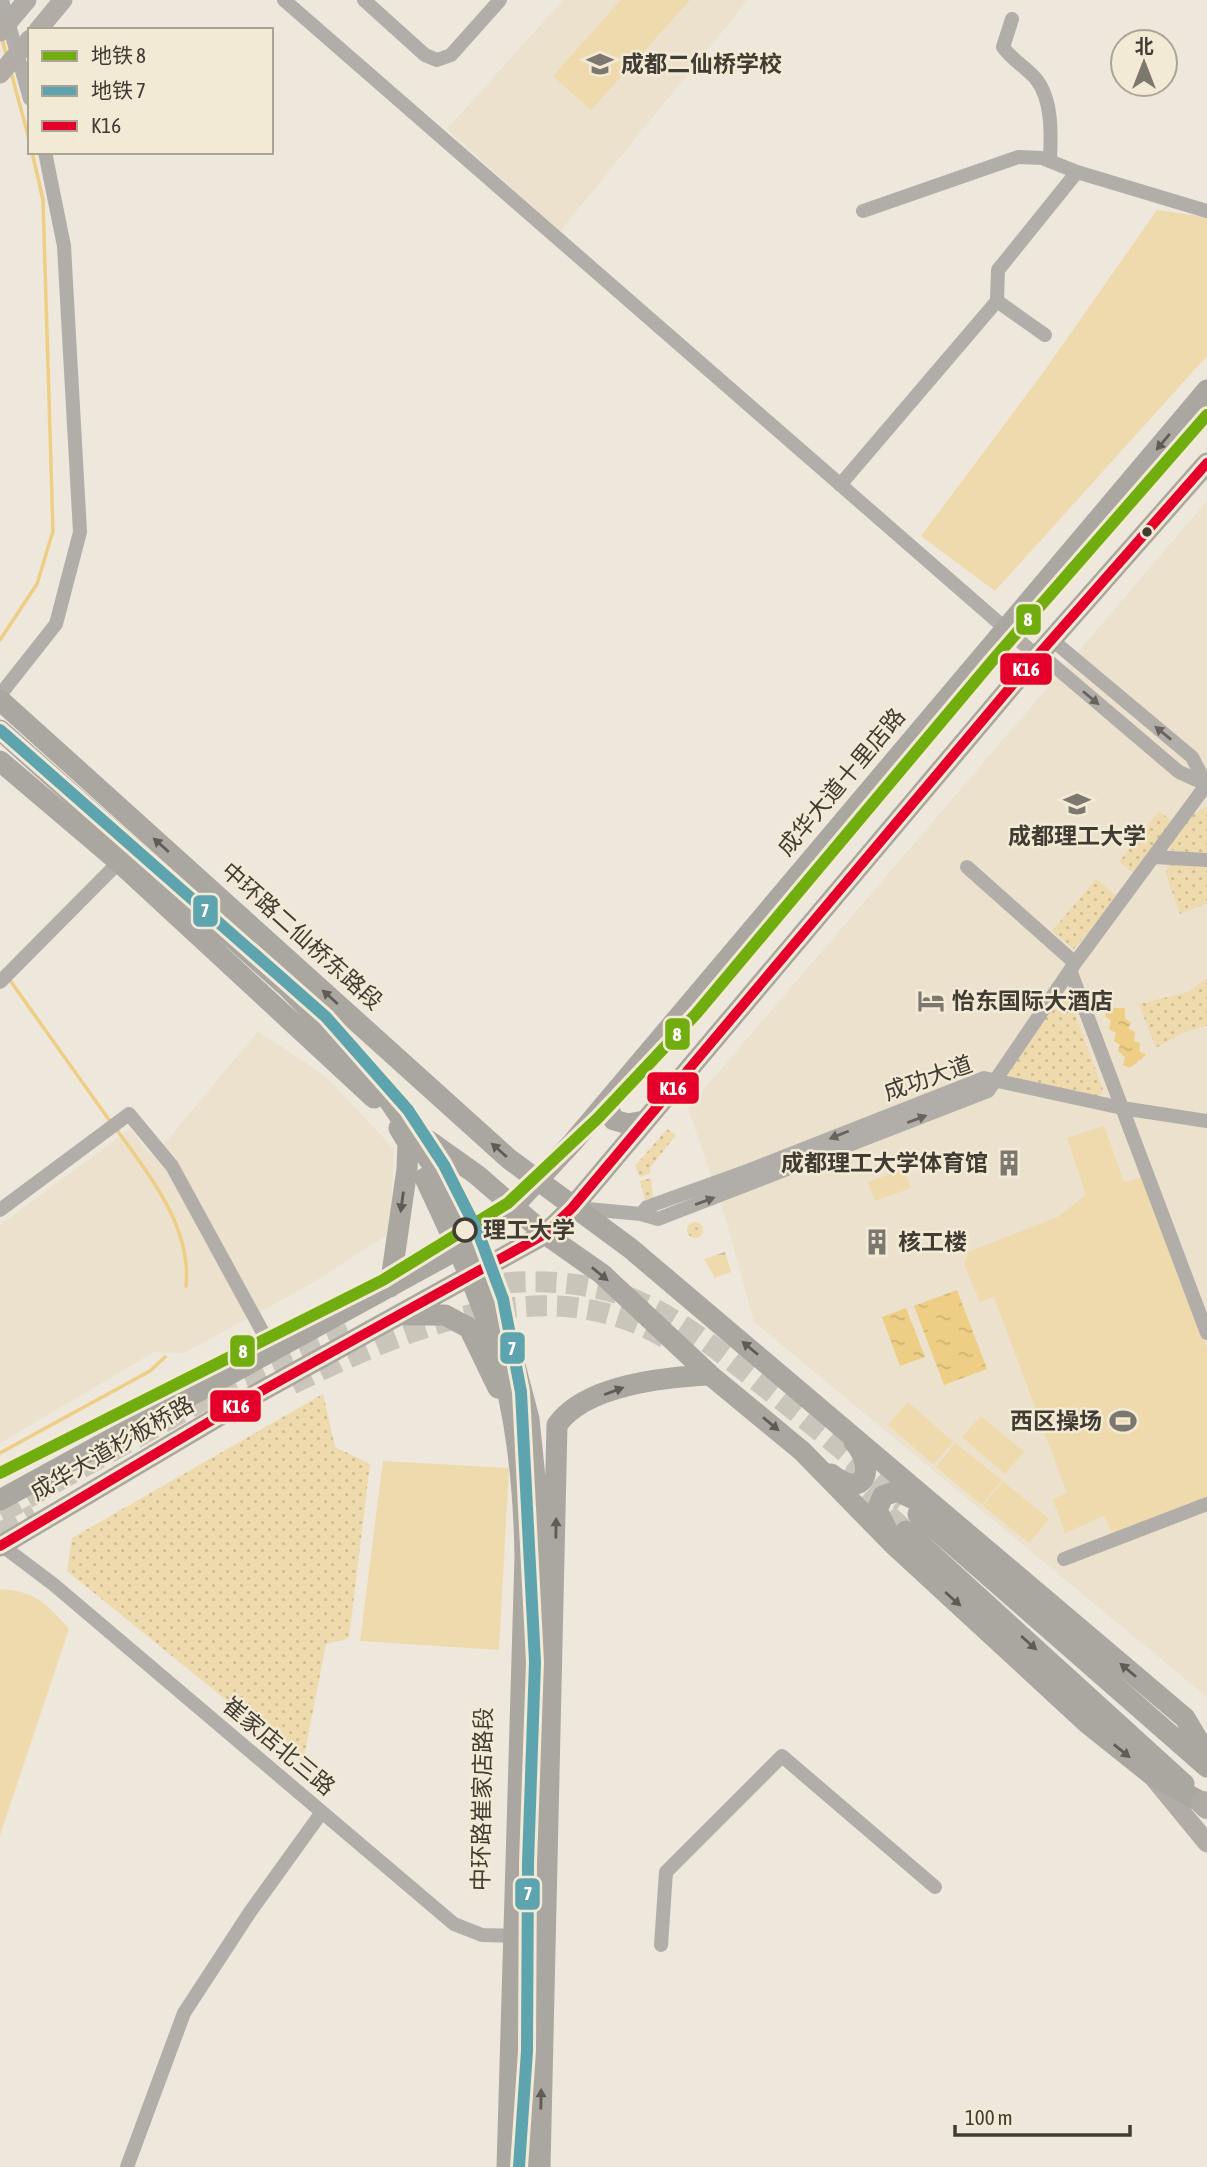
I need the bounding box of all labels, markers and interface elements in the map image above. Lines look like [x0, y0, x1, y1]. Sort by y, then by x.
legend [28, 28, 273, 154]
north arrow [1109, 28, 1179, 98]
text: 北 [1134, 35, 1154, 57]
text: 地铁 8 [91, 43, 146, 67]
school or university icon: 成都二仙桥学校 [585, 49, 615, 79]
place label: 成都二仙桥学校 [621, 51, 782, 77]
text: 地铁 7 [91, 78, 146, 102]
text: K16 [91, 113, 121, 137]
one-way arrow [1155, 433, 1171, 451]
unlabelled marker [1140, 525, 1154, 539]
line badge: 8 [1015, 603, 1042, 636]
text: 8 [1024, 608, 1033, 630]
line badge: K16 [999, 652, 1053, 686]
text: K16 [1012, 658, 1040, 680]
one-way arrow [1082, 690, 1099, 705]
street label: 成华大道十里店路 [772, 703, 910, 861]
one-way arrow [1154, 726, 1171, 741]
school or university icon: 成都理工大学 [1062, 789, 1092, 819]
place label: 成都理工大学 [1008, 823, 1146, 849]
one-way arrow [152, 837, 170, 853]
street label: 中环路二仙桥东路段 [216, 857, 388, 1015]
line badge: 7 [192, 894, 219, 928]
text: 7 [201, 899, 210, 921]
hotel icon: 怡东国际大酒店 [916, 986, 946, 1016]
place label: 怡东国际大酒店 [952, 988, 1113, 1014]
one-way arrow [322, 990, 339, 1006]
line badge: 8 [664, 1017, 691, 1051]
text: 8 [673, 1023, 682, 1045]
street label: 成功大道 [880, 1051, 976, 1105]
line badge: K16 [646, 1071, 700, 1105]
text: K16 [659, 1077, 687, 1099]
one-way arrow [907, 1113, 928, 1124]
one-way arrow [829, 1130, 850, 1141]
one-way arrow [490, 1142, 508, 1158]
building icon: 成都理工大学体育馆 [994, 1148, 1024, 1178]
place label: 成都理工大学体育馆 [781, 1150, 988, 1176]
one-way arrow [397, 1191, 408, 1213]
one-way arrow [695, 1196, 716, 1207]
place label: 理工大学 [483, 1217, 575, 1243]
marker: 理工大学 [453, 1218, 477, 1242]
building icon: 核工楼 [862, 1227, 892, 1257]
place label: 核工楼 [898, 1229, 967, 1255]
one-way arrow [591, 1266, 609, 1281]
line badge: 7 [499, 1331, 526, 1365]
line badge: 8 [229, 1334, 256, 1368]
text: 7 [508, 1337, 517, 1359]
text: 8 [239, 1340, 248, 1362]
one-way arrow [741, 1341, 758, 1356]
one-way arrow [604, 1386, 625, 1397]
line badge: K16 [209, 1389, 262, 1423]
street label: 成华大道杉板桥路 [26, 1391, 198, 1505]
text: K16 [222, 1395, 250, 1417]
sports icon: 西区操场 [1108, 1406, 1138, 1436]
place label: 西区操场 [1010, 1408, 1102, 1434]
one-way arrow [761, 1417, 779, 1432]
one-way arrow [550, 1517, 562, 1539]
one-way arrow [944, 1590, 961, 1606]
one-way arrow [1021, 1634, 1038, 1650]
one-way arrow [1119, 1663, 1137, 1678]
street label: 崔家店北三路 [218, 1692, 340, 1800]
street label: 中环路崔家店路段 [467, 1707, 497, 1891]
one-way arrow [1112, 1743, 1130, 1758]
line badge: 7 [514, 1877, 541, 1911]
text: 7 [524, 1882, 533, 1904]
one-way arrow [535, 2088, 547, 2110]
scale bar [955, 2094, 1130, 2138]
text: 100 m [965, 2105, 1013, 2129]

